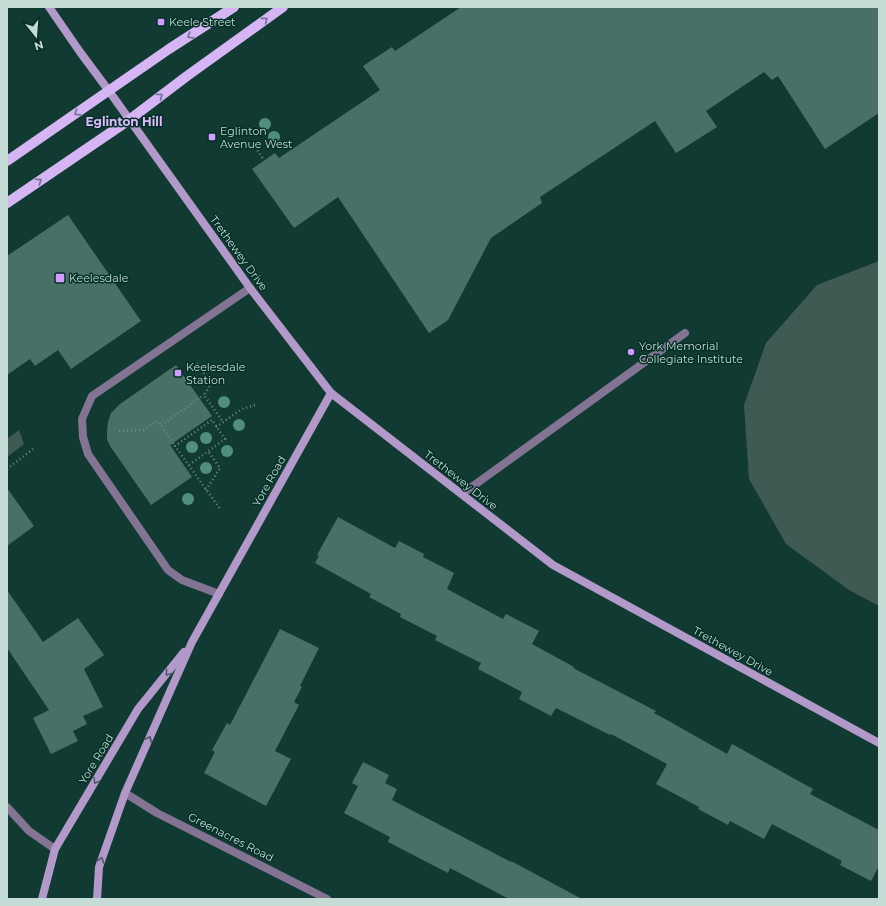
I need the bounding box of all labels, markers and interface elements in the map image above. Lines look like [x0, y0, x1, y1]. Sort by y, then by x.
place label: Keele Street [169, 15, 236, 29]
north arrow [16, 16, 56, 56]
marker: Keele Street [156, 17, 166, 27]
one-way arrow [261, 18, 268, 25]
one-way arrow [187, 32, 194, 39]
text: N [33, 38, 45, 54]
one-way arrow [156, 94, 163, 101]
one-way arrow [74, 108, 81, 115]
district label: Eglinton Hill [85, 114, 163, 129]
place label: Eglinton Avenue West [220, 124, 293, 151]
marker: Eglinton Avenue West [207, 132, 217, 142]
one-way arrow [35, 178, 42, 186]
street label: Trethewey Drive [207, 213, 271, 294]
place label: Keelesdale [69, 271, 129, 285]
marker: Keelesdale [54, 272, 66, 284]
place label: York Memorial Collegiate Institute [639, 339, 743, 366]
marker: York Memorial Collegiate Institute [626, 347, 636, 357]
place label: Keelesdale Station [186, 360, 246, 387]
marker: Keelesdale Station [173, 368, 183, 378]
street label: Trethewey Drive [422, 447, 501, 513]
street label: Yore Road [249, 453, 289, 509]
street label: Trethewey Drive [691, 623, 776, 679]
one-way arrow [165, 668, 172, 675]
street label: Yore Road [76, 731, 116, 787]
one-way arrow [144, 736, 152, 744]
one-way arrow [93, 777, 100, 784]
street label: Greenacres Road [186, 809, 276, 865]
one-way arrow [97, 857, 105, 864]

